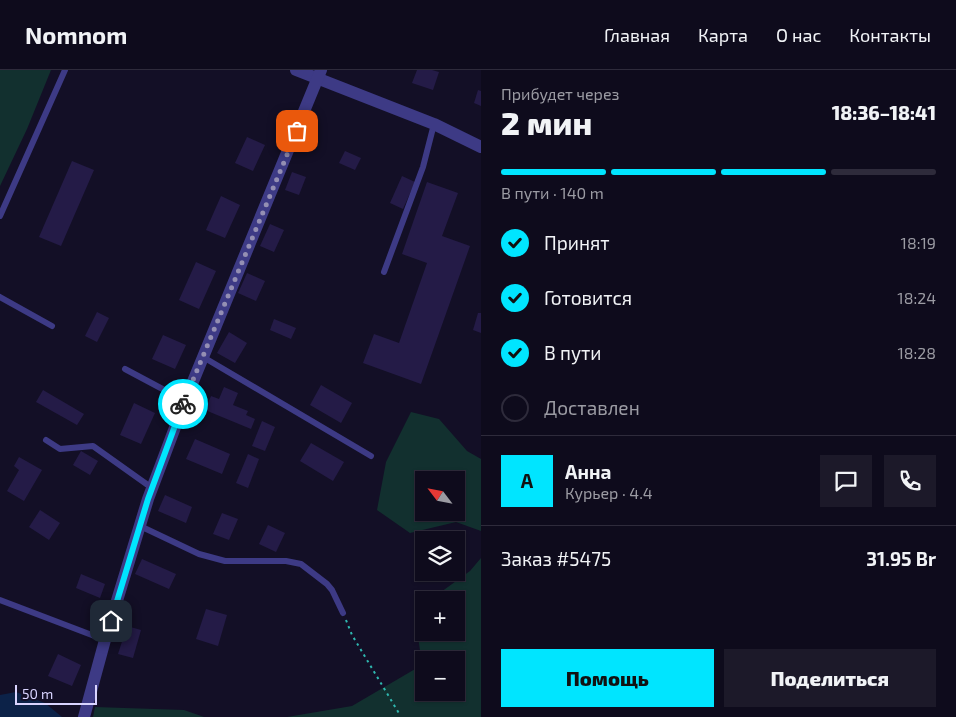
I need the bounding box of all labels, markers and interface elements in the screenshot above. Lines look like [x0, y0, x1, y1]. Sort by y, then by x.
text: Nomnom [25, 20, 127, 49]
text: Главная [604, 24, 670, 46]
text: Карта [698, 24, 748, 46]
text: О нас [776, 24, 821, 46]
text: Контакты [849, 24, 931, 46]
text: Прибудет через [501, 84, 619, 103]
text: 18:36–18:41 [832, 101, 936, 124]
text: 2 мин [501, 103, 592, 141]
pin [276, 110, 318, 152]
icon: bag [283, 117, 311, 145]
text: В пути · 140 m [501, 183, 604, 202]
icon: check [501, 229, 529, 257]
text: Принят [544, 231, 610, 254]
text: 18:19 [901, 233, 936, 252]
icon: check [501, 284, 529, 312]
text: Готовится [544, 286, 632, 309]
text: 18:24 [897, 288, 936, 307]
icon: check [501, 339, 529, 367]
text: В пути [544, 341, 602, 364]
text: 18:28 [897, 343, 936, 362]
courier [158, 379, 208, 429]
icon: bike [169, 390, 197, 418]
text: Доставлен [544, 396, 640, 419]
button: chat [820, 455, 872, 507]
button: phone [884, 455, 936, 507]
text: Анна [565, 460, 611, 483]
text: А [521, 469, 533, 492]
north arrow [415, 471, 465, 521]
map controls [415, 471, 465, 701]
text: Курьер · 4.4 [565, 483, 653, 502]
button: layers [415, 531, 465, 581]
text: Заказ #5475 [501, 547, 611, 570]
text: 31.95 Br [866, 547, 936, 570]
button: + [415, 591, 465, 641]
pin [90, 600, 132, 642]
icon: home [97, 607, 125, 635]
button: Помощь [501, 649, 714, 707]
button: Поделиться [724, 649, 936, 707]
button: − [415, 651, 465, 701]
scale bar [15, 682, 98, 705]
text: 50 m [22, 685, 53, 702]

